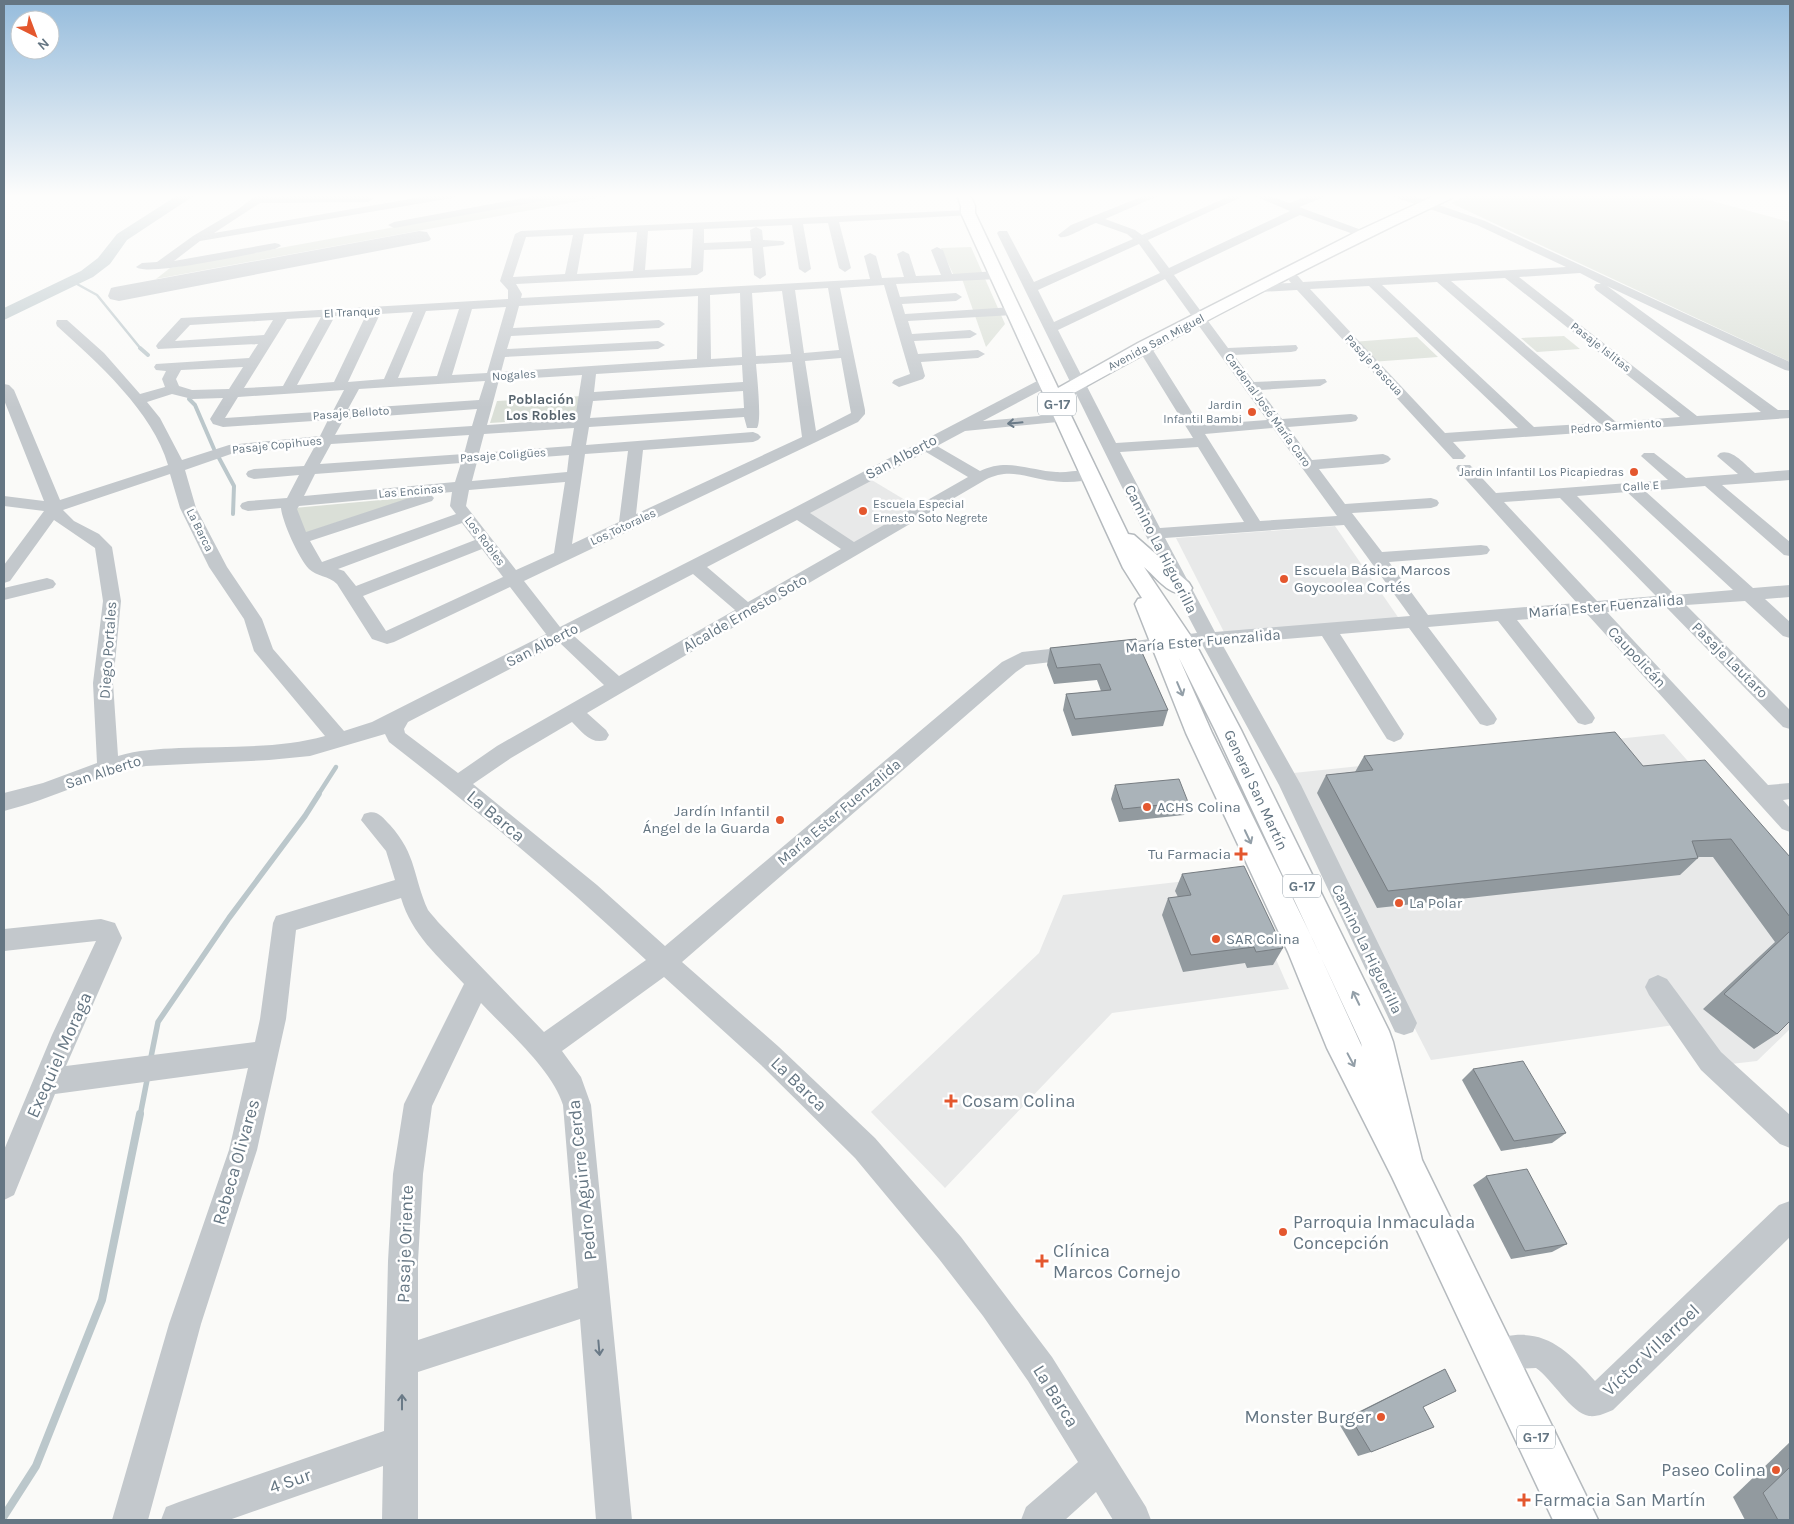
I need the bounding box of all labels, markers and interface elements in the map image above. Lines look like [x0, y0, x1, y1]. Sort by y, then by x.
north arrow [10, 10, 60, 60]
text: N [34, 35, 53, 54]
street label: El Tranque [323, 304, 381, 320]
street label: Avenida San Miguel [1105, 311, 1207, 373]
street label: Pasaje Islitas [1568, 319, 1634, 375]
street label: Pasaje Pascua [1342, 331, 1406, 399]
street label: Cardenal José María Caro [1222, 350, 1314, 470]
street label: Nogales [492, 366, 536, 384]
district label: Población Los Robles [506, 391, 576, 424]
road number: G-17 [1038, 392, 1076, 416]
place label: Jardin Infantil Bambi [1163, 398, 1242, 426]
street label: Pasaje Belloto [312, 403, 390, 423]
marker: Jardin Infantil Bambi [1246, 406, 1258, 418]
street label: Pedro Sarmiento [1570, 416, 1662, 436]
one-way arrow [1007, 418, 1023, 427]
street label: San Alberto [862, 431, 940, 483]
street label: Pasaje Copihues [231, 433, 323, 457]
street label: Pasaje Coligües [459, 445, 547, 465]
place label: Jardin Infantil Los Picapiedras [1459, 465, 1624, 479]
marker: Jardin Infantil Los Picapiedras [1628, 466, 1640, 478]
street label: Calle E [1622, 478, 1660, 494]
street label: Las Encinas [378, 481, 444, 501]
street label: Camino La Higuerilla [1121, 482, 1201, 616]
place label: Escuela Especial Ernesto Soto Negrete [873, 497, 988, 525]
marker: Escuela Especial Ernesto Soto Negrete [857, 505, 869, 517]
street label: La Barca [184, 506, 216, 554]
street label: Los Totorales [588, 506, 658, 548]
street label: Los Robles [462, 514, 508, 568]
place label: Escuela Básica Marcos Goycoolea Cortés [1294, 561, 1451, 596]
street label: Alcalde Ernesto Soto [680, 570, 810, 656]
marker: Escuela Básica Marcos Goycoolea Cortés [1278, 573, 1290, 585]
street label: María Ester Fuenzalida [1528, 590, 1684, 622]
street label: Diego Portales [96, 601, 120, 699]
street label: Pasaje Lautaro [1688, 618, 1772, 702]
street label: San Alberto [503, 619, 581, 671]
street label: Caupolicán [1604, 623, 1670, 691]
street label: María Ester Fuenzalida [1125, 625, 1281, 657]
one-way arrow [1175, 681, 1185, 696]
street label: General San Martín [1220, 727, 1292, 853]
street label: San Alberto [63, 751, 143, 793]
street label: María Ester Fuenzalida [774, 755, 904, 869]
street label: La Barca [462, 785, 530, 847]
place label: ACHS Colina [1157, 798, 1241, 816]
marker: ACHS Colina [1141, 801, 1153, 813]
place label: Jardín Infantil Ángel de la Guarda [643, 802, 770, 837]
marker: Jardín Infantil Ángel de la Guarda [774, 814, 786, 826]
one-way arrow [1244, 829, 1253, 844]
place label: Tu Farmacia [1148, 845, 1231, 863]
marker: Tu Farmacia [1235, 848, 1247, 860]
road number: G-17 [1283, 874, 1321, 898]
street label: Camino La Higuerilla [1328, 881, 1406, 1017]
place label: La Polar [1409, 894, 1463, 912]
marker: La Polar [1393, 897, 1405, 909]
place label: SAR Colina [1226, 930, 1300, 948]
marker: SAR Colina [1210, 933, 1222, 945]
street label: Exequiel Moraga [21, 989, 97, 1121]
one-way arrow [1350, 991, 1360, 1006]
street label: La Barca [766, 1052, 832, 1116]
one-way arrow [1346, 1053, 1356, 1068]
place label: Cosam Colina [962, 1090, 1075, 1112]
marker: Cosam Colina [944, 1094, 958, 1108]
street label: Rebeca Olivares [208, 1097, 264, 1227]
street label: Pedro Aguirre Cerda [563, 1099, 601, 1261]
street label: Pasaje Oriente [392, 1185, 418, 1303]
place label: Parroquia Inmaculada Concepción [1293, 1211, 1475, 1254]
marker: Parroquia Inmaculada Concepción [1277, 1226, 1289, 1238]
place label: Clínica Marcos Cornejo [1053, 1240, 1181, 1283]
marker: Clínica Marcos Cornejo [1035, 1254, 1049, 1268]
street label: Víctor Villarroel [1598, 1299, 1704, 1401]
one-way arrow [594, 1339, 603, 1355]
street label: La Barca [1028, 1361, 1084, 1431]
one-way arrow [397, 1394, 407, 1410]
place label: Monster Burger [1245, 1406, 1371, 1428]
marker: Monster Burger [1375, 1411, 1387, 1423]
road number: G-17 [1517, 1425, 1555, 1448]
place label: Paseo Colina [1661, 1459, 1766, 1481]
street label: 4 Sur [266, 1464, 314, 1498]
marker: Paseo Colina [1770, 1464, 1782, 1476]
place label: Farmacia San Martín [1534, 1489, 1706, 1511]
marker: Farmacia San Martín [1518, 1494, 1530, 1506]

